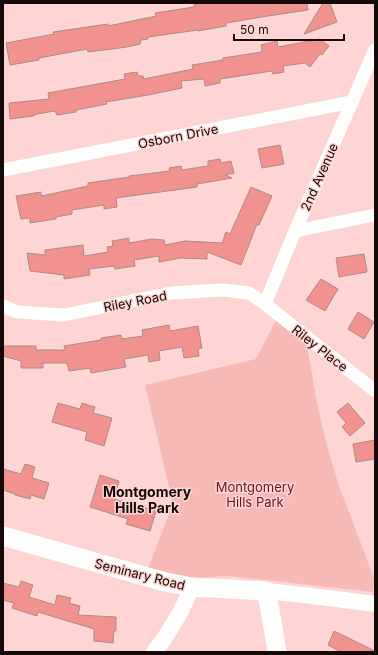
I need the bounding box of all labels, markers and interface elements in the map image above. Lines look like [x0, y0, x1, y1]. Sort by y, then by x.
scale bar [234, 16, 344, 42]
text: 50 m [240, 22, 269, 37]
street label: Osborn Drive [137, 120, 219, 152]
street label: 2nd Avenue [297, 140, 341, 214]
street label: Riley Road [102, 287, 168, 315]
street label: Riley Place [289, 321, 351, 375]
park label: Montgomery Hills Park [216, 479, 294, 510]
district label: Montgomery Hills Park [103, 483, 192, 516]
street label: Seminary Road [93, 555, 187, 593]

